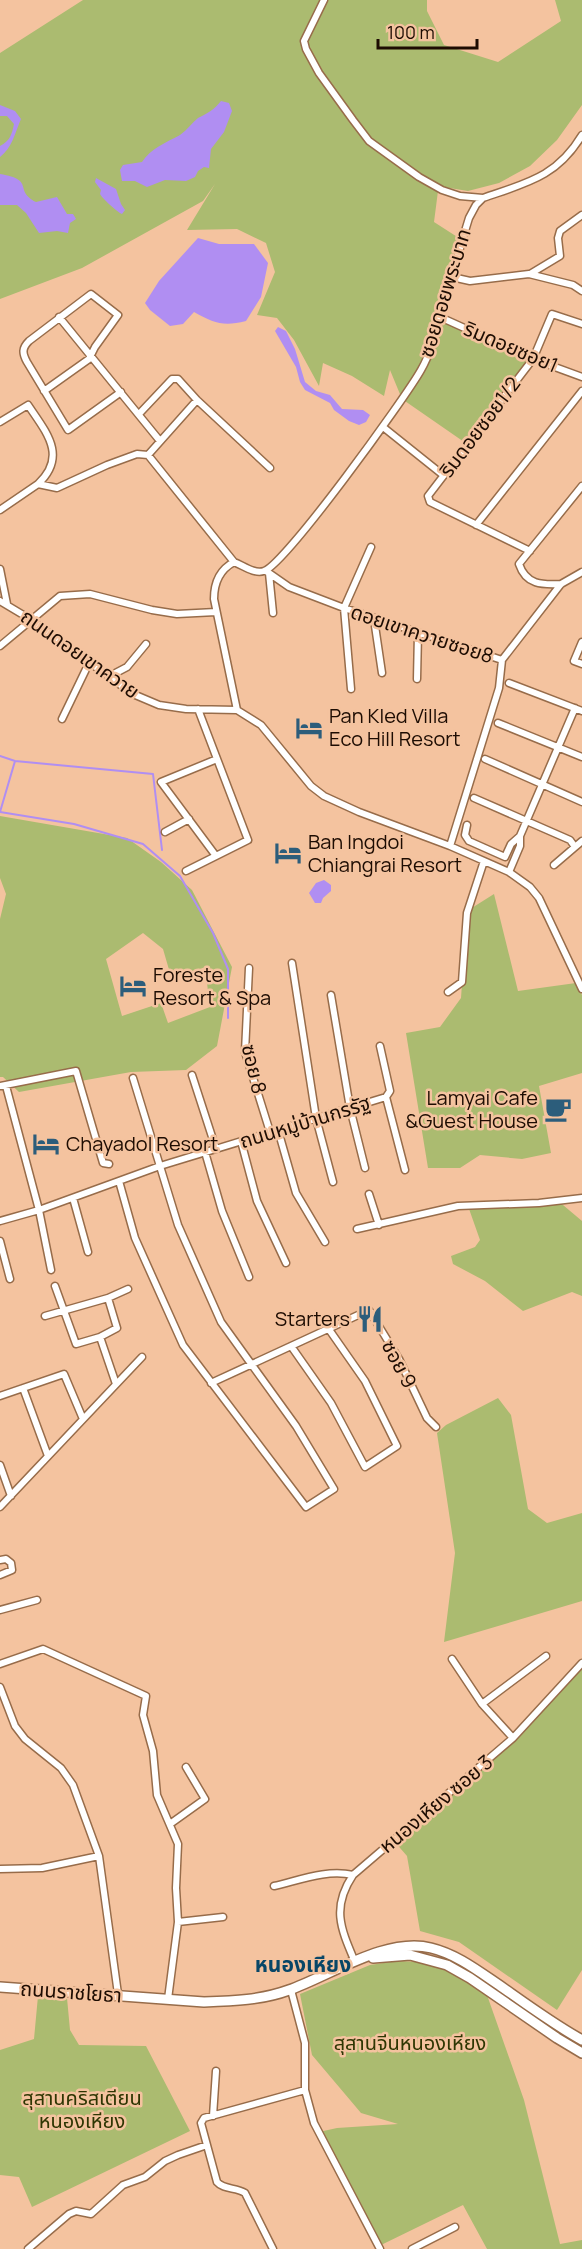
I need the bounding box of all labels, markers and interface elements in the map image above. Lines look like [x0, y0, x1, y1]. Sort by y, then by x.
scale bar [378, 12, 477, 50]
text: 100 m [387, 20, 435, 44]
street label: ซอยดอยพระบาท [412, 225, 477, 360]
street label: ริมดอยซอย1 [460, 314, 562, 379]
street label: ริมดอยซอย1/2 [433, 371, 526, 483]
street label: ดอยเขาควายซอย8 [347, 598, 497, 669]
street label: ถนนดอยเขาควาย [16, 603, 145, 705]
place label: Pan Kled Villa Eco Hill Resort [329, 702, 461, 752]
hotel icon: Pan Kled Villa Eco Hill Resort [294, 713, 324, 743]
place label: Ban Ingdoi Chiangrai Resort [308, 828, 462, 878]
hotel icon: Ban Ingdoi Chiangrai Resort [273, 838, 303, 868]
place label: Foreste Resort & Spa [153, 961, 271, 1011]
hotel icon: Foreste Resort & Spa [118, 971, 148, 1001]
street label: ซอย 8 [236, 1041, 273, 1096]
place label: Lamyai Cafe &Guest House [405, 1084, 538, 1134]
street label: ถนนหมู่บ้านกรรัฐ [236, 1089, 374, 1154]
cafe icon: Lamyai Cafe &Guest House [543, 1094, 573, 1124]
hotel icon: Chayadol Resort [31, 1129, 61, 1159]
place label: Chayadol Resort [66, 1130, 218, 1157]
restaurant icon: Starters [355, 1304, 385, 1334]
place label: Starters [275, 1305, 350, 1332]
street label: ซอย 9 [376, 1335, 423, 1393]
street label: หนองเหียง ซอย 3 [373, 1748, 498, 1859]
district label: หนองเหียง [255, 1950, 351, 1978]
street label: ถนนราชโยธา [19, 1974, 123, 2009]
park label: สุสานจีนหนองเหียง [334, 2029, 486, 2056]
park label: สุสานคริสเตียน หนองเหียง [22, 2084, 142, 2134]

